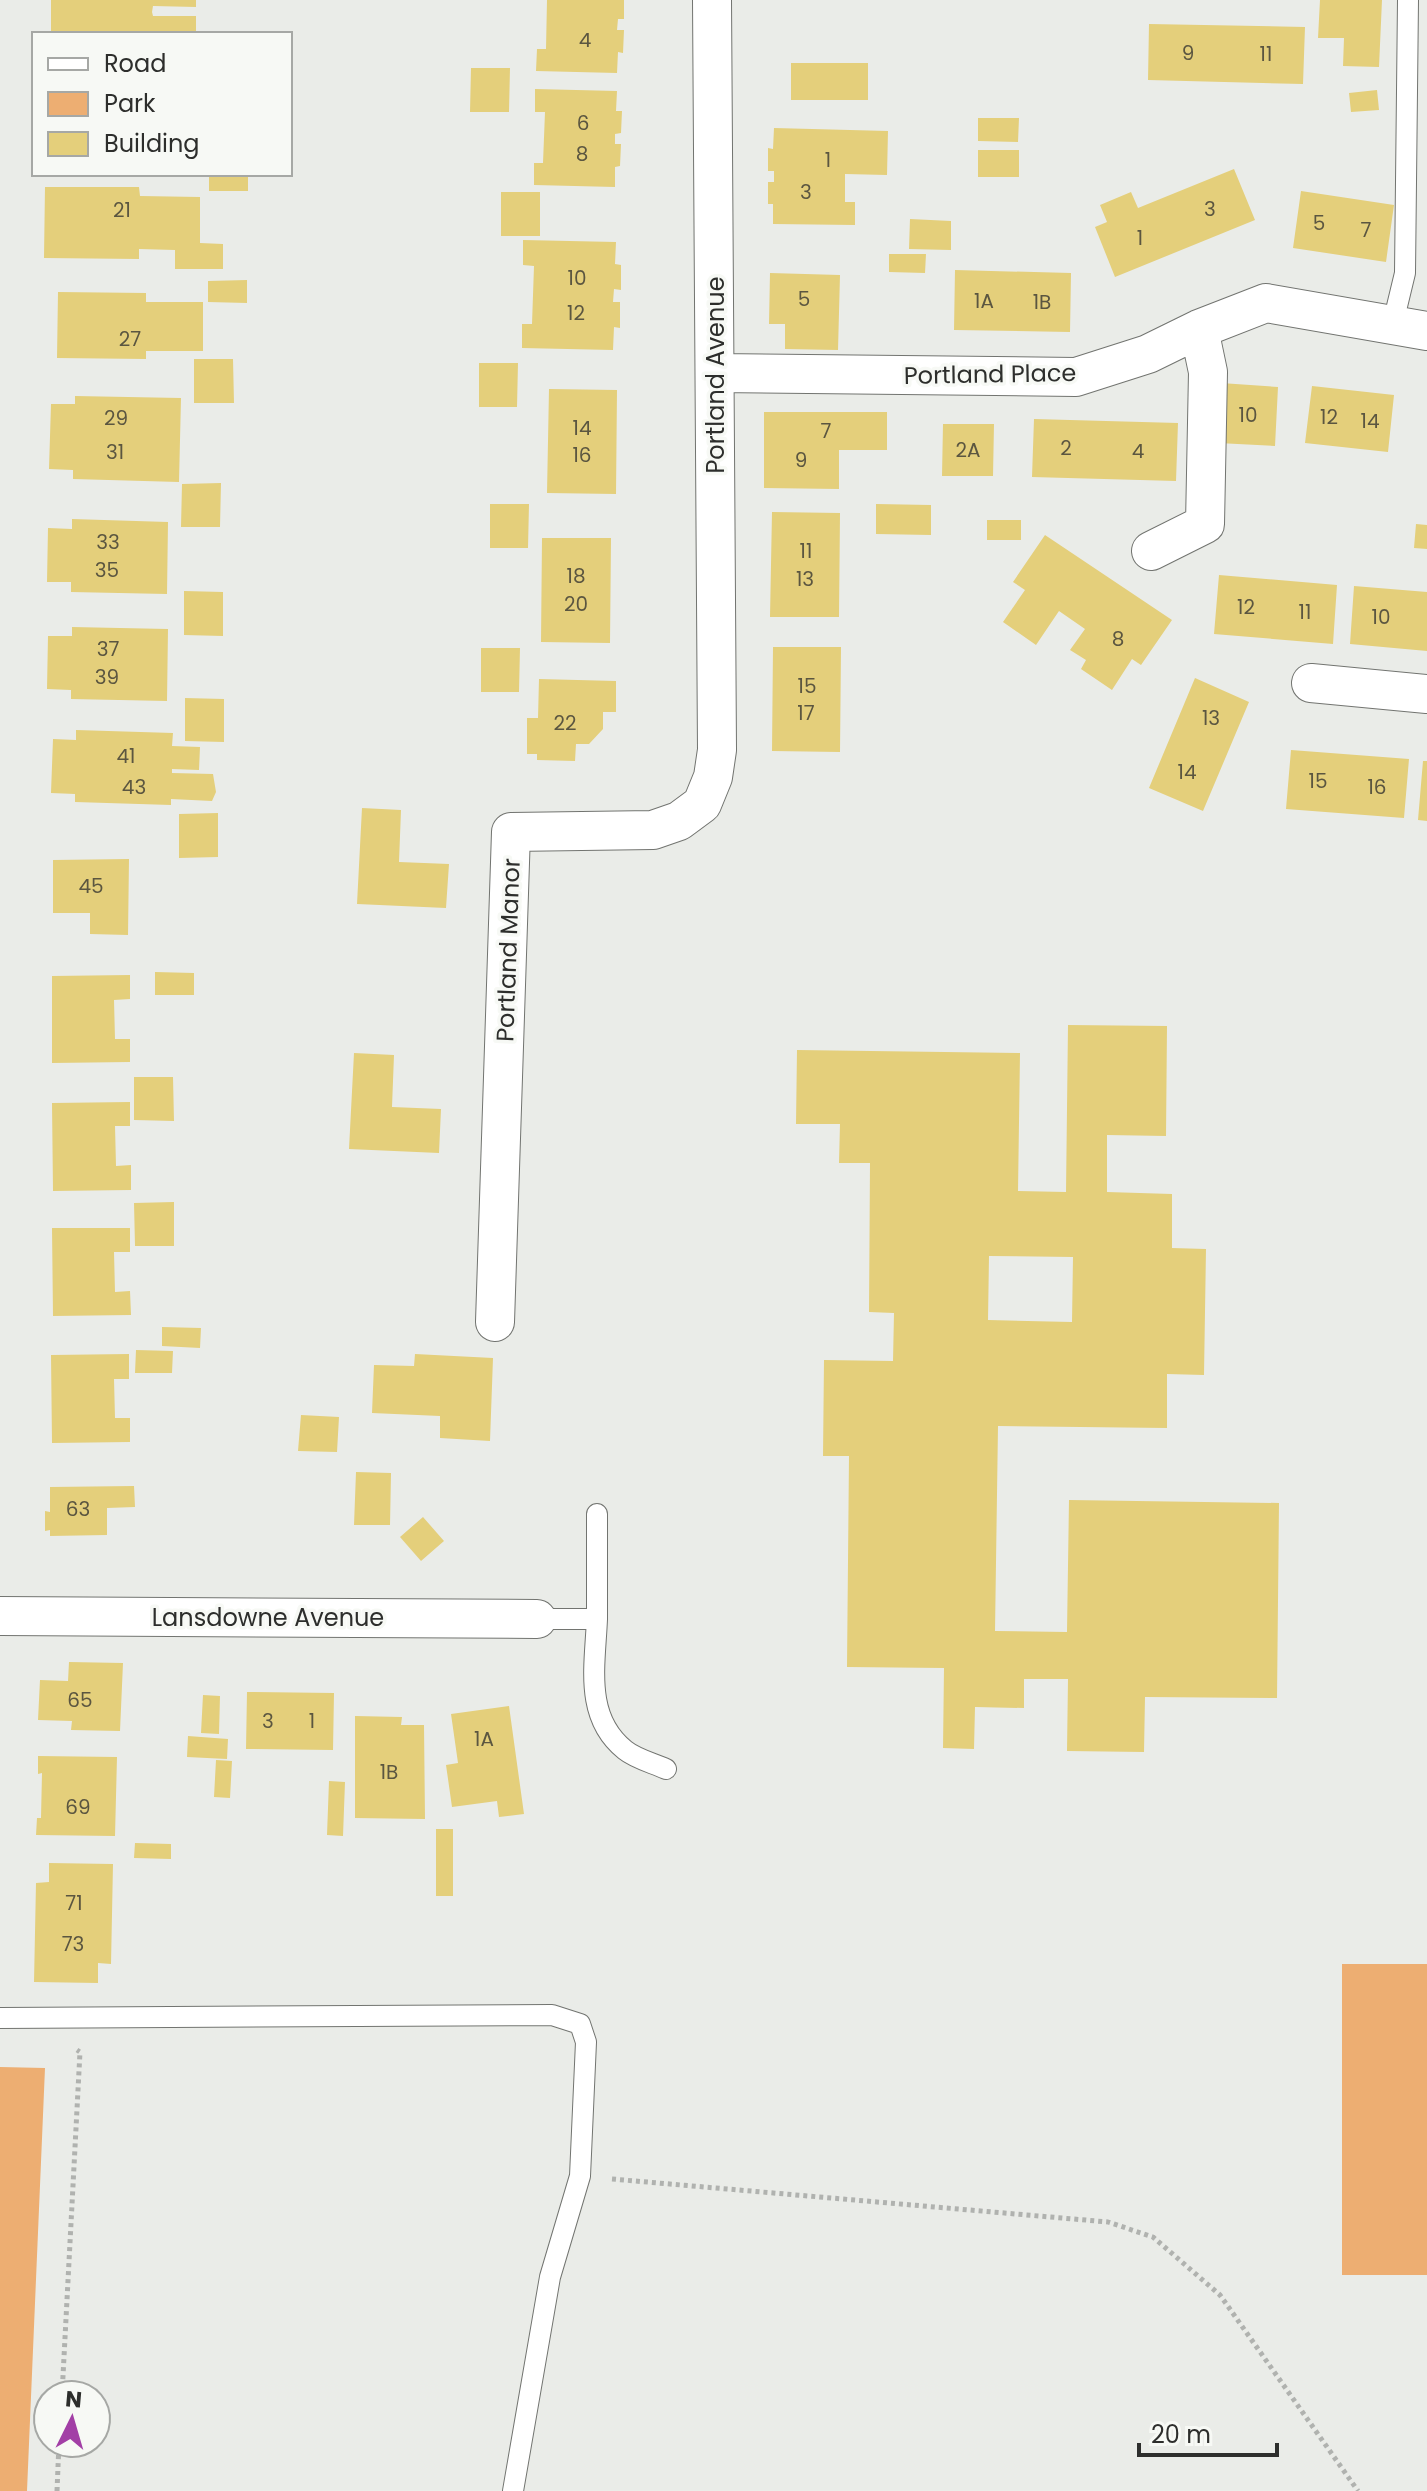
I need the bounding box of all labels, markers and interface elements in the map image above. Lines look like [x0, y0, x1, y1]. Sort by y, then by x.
house number: 4 [579, 26, 591, 54]
legend [32, 32, 292, 176]
house number: 9 [1182, 39, 1194, 67]
house number: 11 [1260, 40, 1272, 68]
text: Road [104, 47, 166, 80]
text: Park [104, 87, 156, 120]
house number: 6 [577, 109, 589, 137]
text: Building [104, 127, 200, 160]
house number: 8 [576, 140, 588, 168]
house number: 1 [825, 146, 831, 174]
house number: 3 [800, 178, 812, 206]
house number: 3 [1204, 195, 1216, 223]
house number: 21 [113, 196, 131, 224]
house number: 5 [1313, 209, 1325, 237]
house number: 7 [1361, 216, 1372, 244]
house number: 1 [1137, 224, 1143, 252]
house number: 10 [568, 264, 586, 292]
street label: Portland Avenue [699, 276, 732, 474]
house number: 5 [798, 285, 810, 313]
house number: 1A [974, 287, 994, 315]
house number: 1B [1033, 288, 1051, 316]
house number: 12 [567, 299, 585, 327]
house number: 27 [119, 325, 141, 353]
street label: Portland Place [903, 356, 1077, 392]
house number: 10 [1239, 401, 1257, 429]
house number: 12 [1320, 403, 1338, 431]
house number: 29 [104, 404, 128, 432]
house number: 14 [1361, 407, 1379, 435]
house number: 14 [573, 414, 591, 442]
house number: 7 [821, 417, 832, 445]
house number: 2 [1060, 434, 1072, 462]
house number: 2A [956, 436, 980, 464]
house number: 4 [1132, 437, 1144, 465]
house number: 31 [106, 438, 124, 466]
house number: 16 [572, 441, 592, 469]
house number: 9 [795, 446, 807, 474]
house number: 33 [96, 528, 120, 556]
house number: 11 [800, 537, 812, 565]
house number: 35 [95, 556, 119, 584]
house number: 18 [566, 562, 586, 590]
house number: 13 [796, 565, 814, 593]
house number: 20 [564, 590, 588, 618]
house number: 12 [1237, 593, 1255, 621]
house number: 11 [1299, 598, 1311, 626]
house number: 10 [1372, 603, 1390, 631]
house number: 8 [1112, 625, 1124, 653]
house number: 37 [97, 635, 119, 663]
house number: 39 [95, 663, 119, 691]
house number: 15 [798, 672, 816, 700]
house number: 17 [797, 699, 815, 727]
house number: 13 [1202, 704, 1220, 732]
house number: 22 [554, 709, 577, 737]
house number: 41 [117, 742, 135, 770]
house number: 14 [1178, 758, 1196, 786]
house number: 15 [1309, 767, 1327, 795]
house number: 43 [122, 773, 146, 801]
house number: 16 [1367, 773, 1387, 801]
street label: Portland Manor [488, 858, 528, 1042]
house number: 45 [78, 872, 104, 900]
house number: 63 [66, 1495, 90, 1523]
street label: Lansdowne Avenue [152, 1601, 384, 1634]
house number: 65 [67, 1686, 93, 1714]
house number: 3 [262, 1707, 274, 1735]
house number: 1 [309, 1707, 315, 1735]
house number: 1A [474, 1725, 494, 1753]
house number: 1B [380, 1758, 398, 1786]
house number: 69 [65, 1793, 91, 1821]
house number: 71 [65, 1889, 83, 1917]
house number: 73 [62, 1930, 84, 1958]
north arrow [32, 2379, 112, 2459]
text: N [64, 2383, 83, 2416]
scale bar [1139, 2407, 1277, 2457]
text: 20 m [1151, 2418, 1211, 2451]

